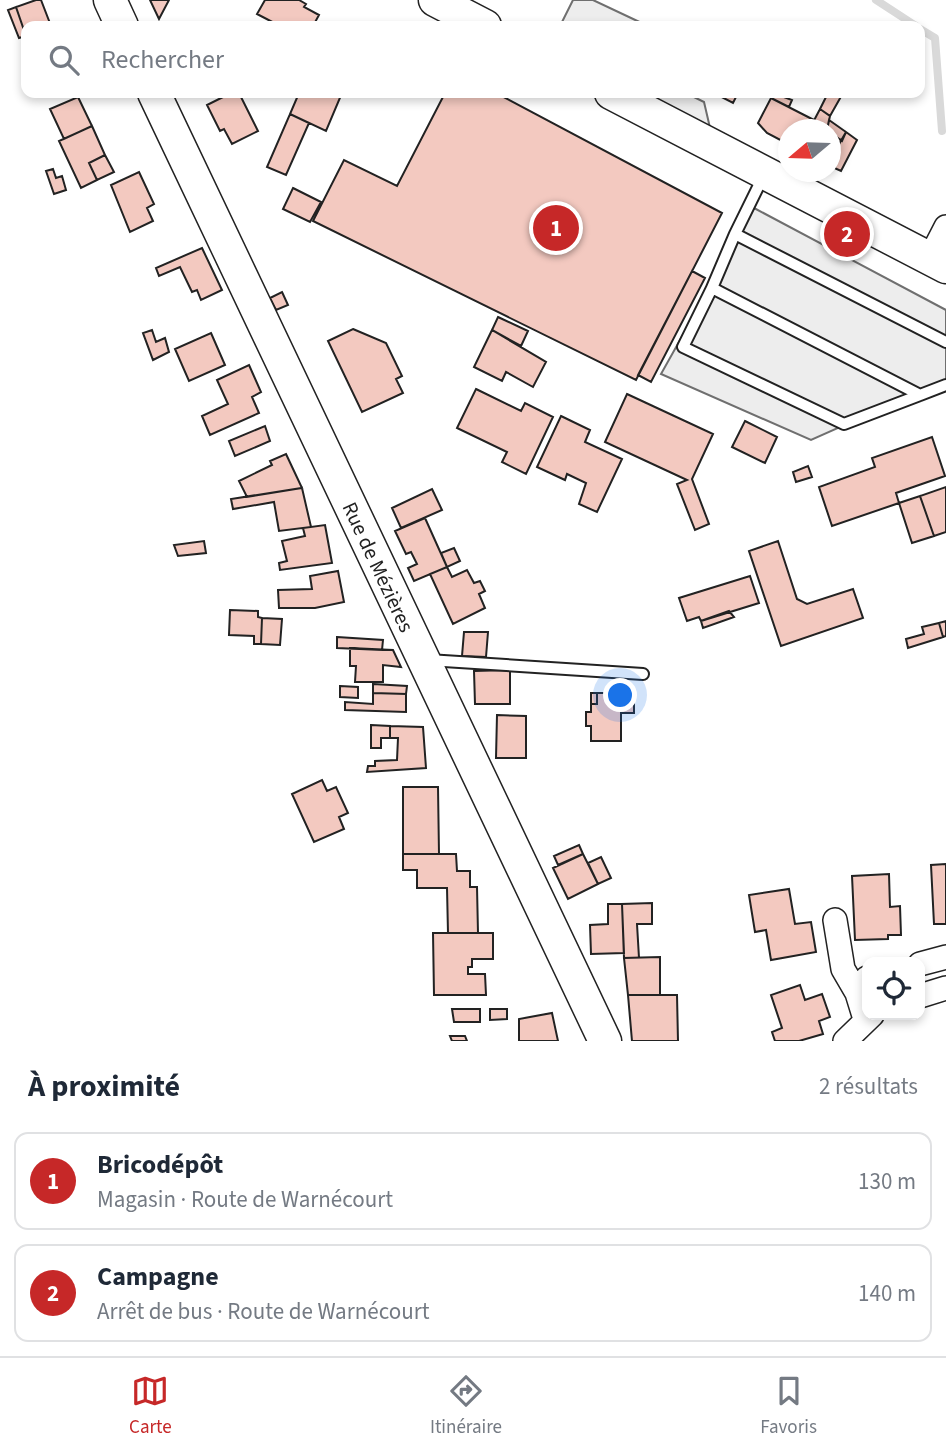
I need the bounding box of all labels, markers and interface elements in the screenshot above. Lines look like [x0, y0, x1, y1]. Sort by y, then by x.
search box [21, 21, 925, 98]
icon: search [45, 41, 83, 79]
text: Rechercher [101, 41, 224, 78]
north arrow [778, 119, 841, 182]
pin: 1 [533, 202, 579, 254]
pin: 2 [824, 208, 870, 260]
street label: Rue de Mézières [335, 497, 421, 637]
your location [603, 678, 637, 712]
map controls [862, 957, 925, 1020]
button: locate [862, 957, 925, 1020]
text: À proximité [28, 1065, 180, 1108]
text: 2 résultats [819, 1070, 918, 1103]
text: Bricodépôt [97, 1146, 223, 1183]
text: 1 [47, 1165, 59, 1198]
text: 130 m [858, 1165, 916, 1198]
text: Magasin · Route de Warnécourt [97, 1183, 393, 1216]
text: Campagne [97, 1258, 219, 1295]
text: 2 [47, 1277, 59, 1310]
text: 140 m [858, 1277, 916, 1310]
text: Arrêt de bus · Route de Warnécourt [97, 1295, 429, 1328]
tab: Carte [129, 1372, 172, 1441]
tab: Itinéraire [430, 1372, 502, 1441]
tab: Favoris [760, 1372, 817, 1441]

